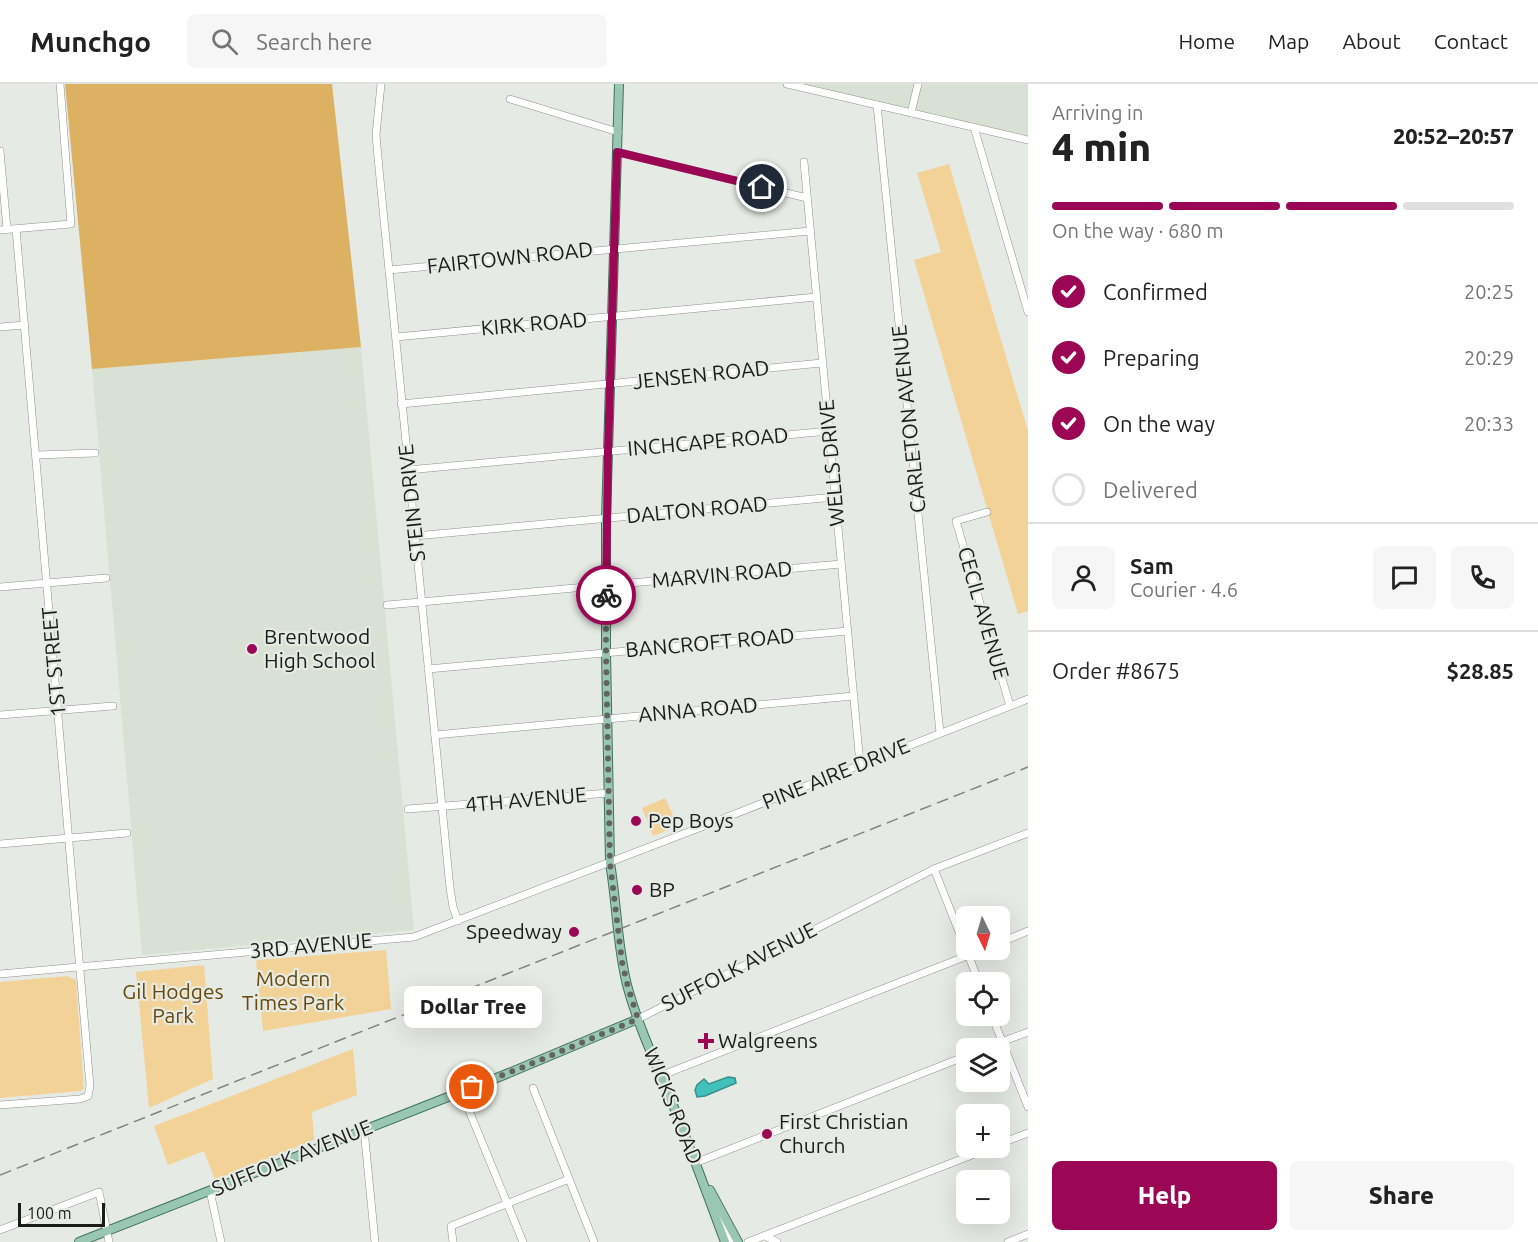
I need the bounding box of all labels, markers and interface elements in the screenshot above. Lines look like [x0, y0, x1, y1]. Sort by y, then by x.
search box [187, 14, 607, 68]
icon: search [208, 25, 241, 58]
text: Munchgo [30, 26, 151, 57]
text: Search here [256, 29, 372, 54]
text: Home [1178, 29, 1235, 53]
text: Map [1268, 29, 1309, 53]
text: About [1342, 29, 1401, 53]
text: Contact [1434, 29, 1508, 53]
text: Arriving in [1052, 101, 1143, 124]
text: 20:52–20:57 [1393, 123, 1514, 148]
text: 4 min [1052, 125, 1151, 168]
pin [736, 161, 787, 212]
icon: home [745, 170, 778, 203]
text: On the way · 680 m [1052, 219, 1224, 242]
street label: FAIRTOWN ROAD [426, 236, 594, 278]
icon: check [1052, 275, 1085, 308]
text: Confirmed [1103, 279, 1208, 304]
text: 20:25 [1464, 280, 1514, 303]
street label: KIRK ROAD [480, 306, 588, 340]
street label: CARLETON AVENUE [886, 324, 930, 514]
icon: check [1052, 341, 1085, 374]
text: Preparing [1103, 345, 1200, 370]
text: 20:29 [1464, 346, 1514, 369]
street label: JENSEN ROAD [631, 355, 770, 393]
street label: WELLS DRIVE [814, 399, 848, 527]
icon: check [1052, 407, 1085, 440]
text: On the way [1103, 411, 1215, 436]
text: 20:33 [1464, 412, 1514, 435]
street label: INCHCAPE ROAD [626, 422, 789, 460]
street label: STEIN DRIVE [393, 443, 429, 563]
text: Delivered [1103, 477, 1198, 502]
street label: DALTON ROAD [625, 491, 769, 527]
street label: CECIL AVENUE [954, 544, 1014, 682]
button: person [1052, 546, 1115, 609]
button: chat [1373, 546, 1436, 609]
button: phone [1451, 546, 1514, 609]
text: Sam [1130, 553, 1174, 578]
street label: MARVIN ROAD [651, 556, 793, 592]
courier [576, 565, 636, 625]
text: Courier · 4.6 [1130, 578, 1238, 601]
icon: bike [590, 579, 623, 612]
street label: 1ST STREET [36, 606, 70, 718]
street label: BANCROFT ROAD [624, 623, 795, 661]
place label: Brentwood High School [264, 624, 375, 672]
marker: Brentwood High School [245, 642, 259, 656]
text: Order #8675 [1052, 658, 1180, 683]
text: $28.85 [1447, 658, 1514, 683]
street label: ANNA ROAD [637, 692, 759, 726]
street label: PINE AIRE DRIVE [758, 733, 913, 814]
street label: 4TH AVENUE [464, 782, 588, 816]
place label: Pep Boys [648, 808, 734, 832]
marker: Pep Boys [629, 814, 643, 828]
place label: BP [649, 877, 675, 901]
marker: BP [630, 883, 644, 897]
north arrow [956, 906, 1010, 960]
map controls [956, 906, 1010, 1224]
street label: SUFFOLK AVENUE [657, 917, 820, 1016]
place label: Speedway [466, 919, 562, 943]
marker: Speedway [567, 925, 581, 939]
street label: 3RD AVENUE [248, 928, 373, 962]
park label: Modern Times Park [242, 966, 345, 1014]
button: locate [956, 972, 1010, 1026]
park label: Gil Hodges Park [122, 979, 224, 1027]
callout: Dollar Tree [403, 985, 541, 1027]
text: Dollar Tree [420, 995, 526, 1018]
place label: Walgreens [718, 1028, 818, 1052]
marker: Walgreens [699, 1034, 713, 1048]
button: layers [956, 1038, 1010, 1092]
street label: WICKS ROAD [640, 1044, 708, 1168]
pin [446, 1061, 497, 1112]
icon: bag [455, 1070, 488, 1103]
button: + [956, 1104, 1010, 1158]
place label: First Christian Church [779, 1109, 908, 1157]
street label: SUFFOLK AVENUE [208, 1114, 375, 1200]
marker: First Christian Church [760, 1127, 774, 1141]
button: Help [1052, 1161, 1277, 1230]
button: Share [1289, 1161, 1514, 1230]
button: − [956, 1170, 1010, 1224]
scale bar [18, 1200, 105, 1228]
text: 100 m [27, 1204, 72, 1222]

